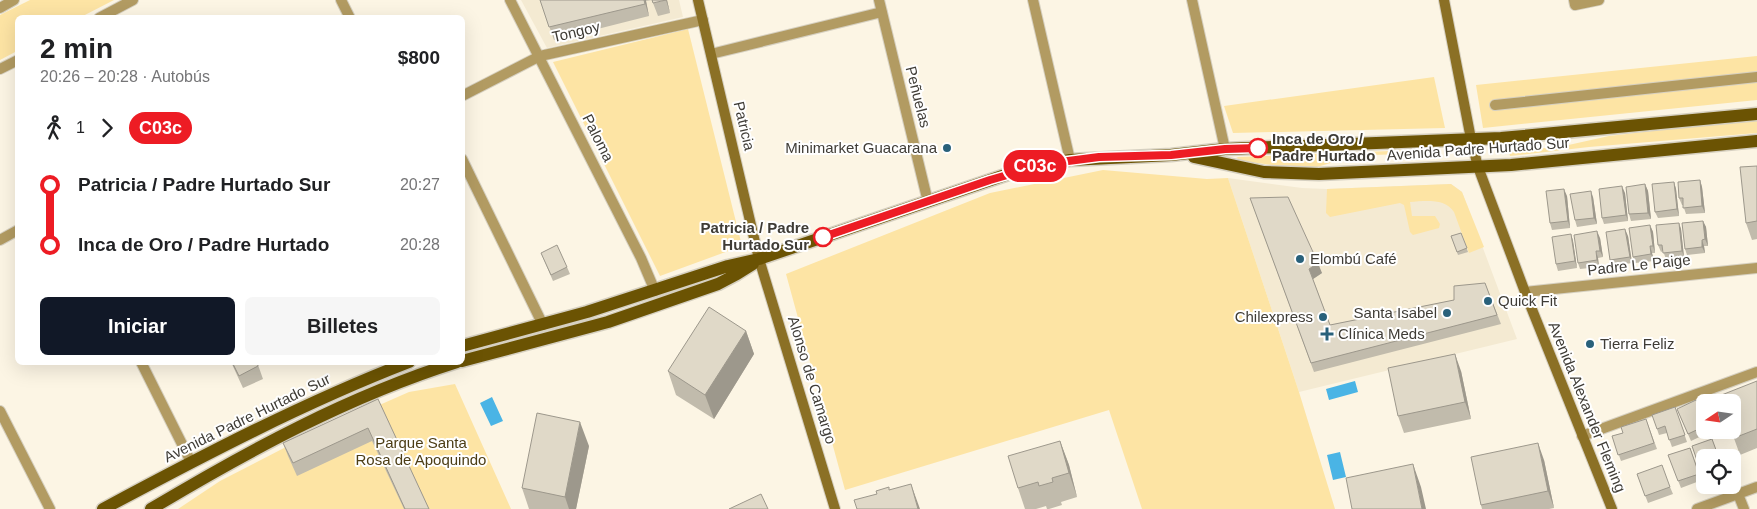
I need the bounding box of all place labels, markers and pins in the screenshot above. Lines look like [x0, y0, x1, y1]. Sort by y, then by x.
place label: Inca de Oro / Padre Hurtado [1272, 130, 1375, 164]
marker: Inca de Oro / Padre Hurtado [1248, 138, 1268, 158]
place label: Minimarket Guacarana [785, 139, 938, 156]
marker: Minimarket Guacarana [941, 142, 953, 154]
place label: Patricia / Padre Hurtado Sur [701, 219, 809, 253]
marker: Patricia / Padre Hurtado Sur [813, 227, 833, 247]
place label: Elombú Café [1310, 250, 1397, 267]
marker: Elombú Café [1294, 253, 1306, 265]
place label: Quick Fit [1498, 292, 1558, 309]
marker: Quick Fit [1482, 295, 1494, 307]
place label: Santa Isabel [1354, 304, 1437, 321]
marker: Santa Isabel [1441, 307, 1453, 319]
place label: Chilexpress [1235, 308, 1313, 325]
marker: Chilexpress [1317, 311, 1329, 323]
place label: Clínica Meds [1338, 325, 1425, 342]
marker: Clínica Meds [1320, 327, 1334, 341]
place label: Tierra Feliz [1600, 335, 1674, 352]
marker: Tierra Feliz [1584, 338, 1596, 350]

